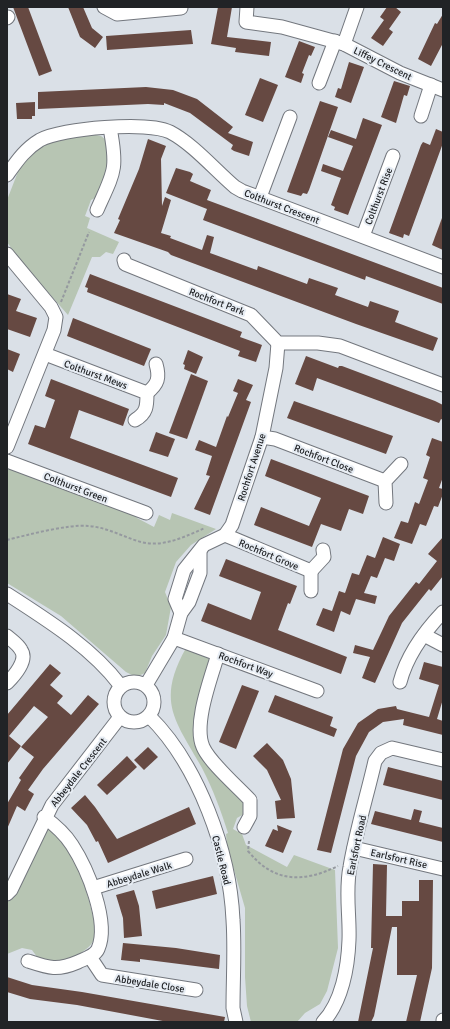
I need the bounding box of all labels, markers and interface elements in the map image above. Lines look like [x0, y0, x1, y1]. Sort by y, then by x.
street label: Liffey Crescent [351, 45, 414, 83]
street label: Colthurst Rise [363, 166, 395, 227]
street label: Colthurst Crescent [242, 187, 321, 227]
street label: Rochfort Park [187, 286, 246, 318]
street label: Colthurst Mews [62, 358, 130, 392]
street label: Rochfort Avenue [235, 432, 269, 503]
street label: Rochfort Close [292, 442, 355, 476]
street label: Colthurst Green [42, 470, 109, 506]
street label: Rochfort Grove [237, 537, 300, 573]
street label: Rochfort Way [217, 650, 275, 680]
street label: Abbeydale Crescent [48, 735, 110, 809]
street label: Earlsfort Road [345, 814, 369, 876]
street label: Castle Road [209, 834, 233, 886]
street label: Earlsfort Rise [369, 847, 428, 871]
street label: Abbeydale Walk [105, 859, 173, 891]
street label: Abbeydale Close [114, 973, 185, 995]

